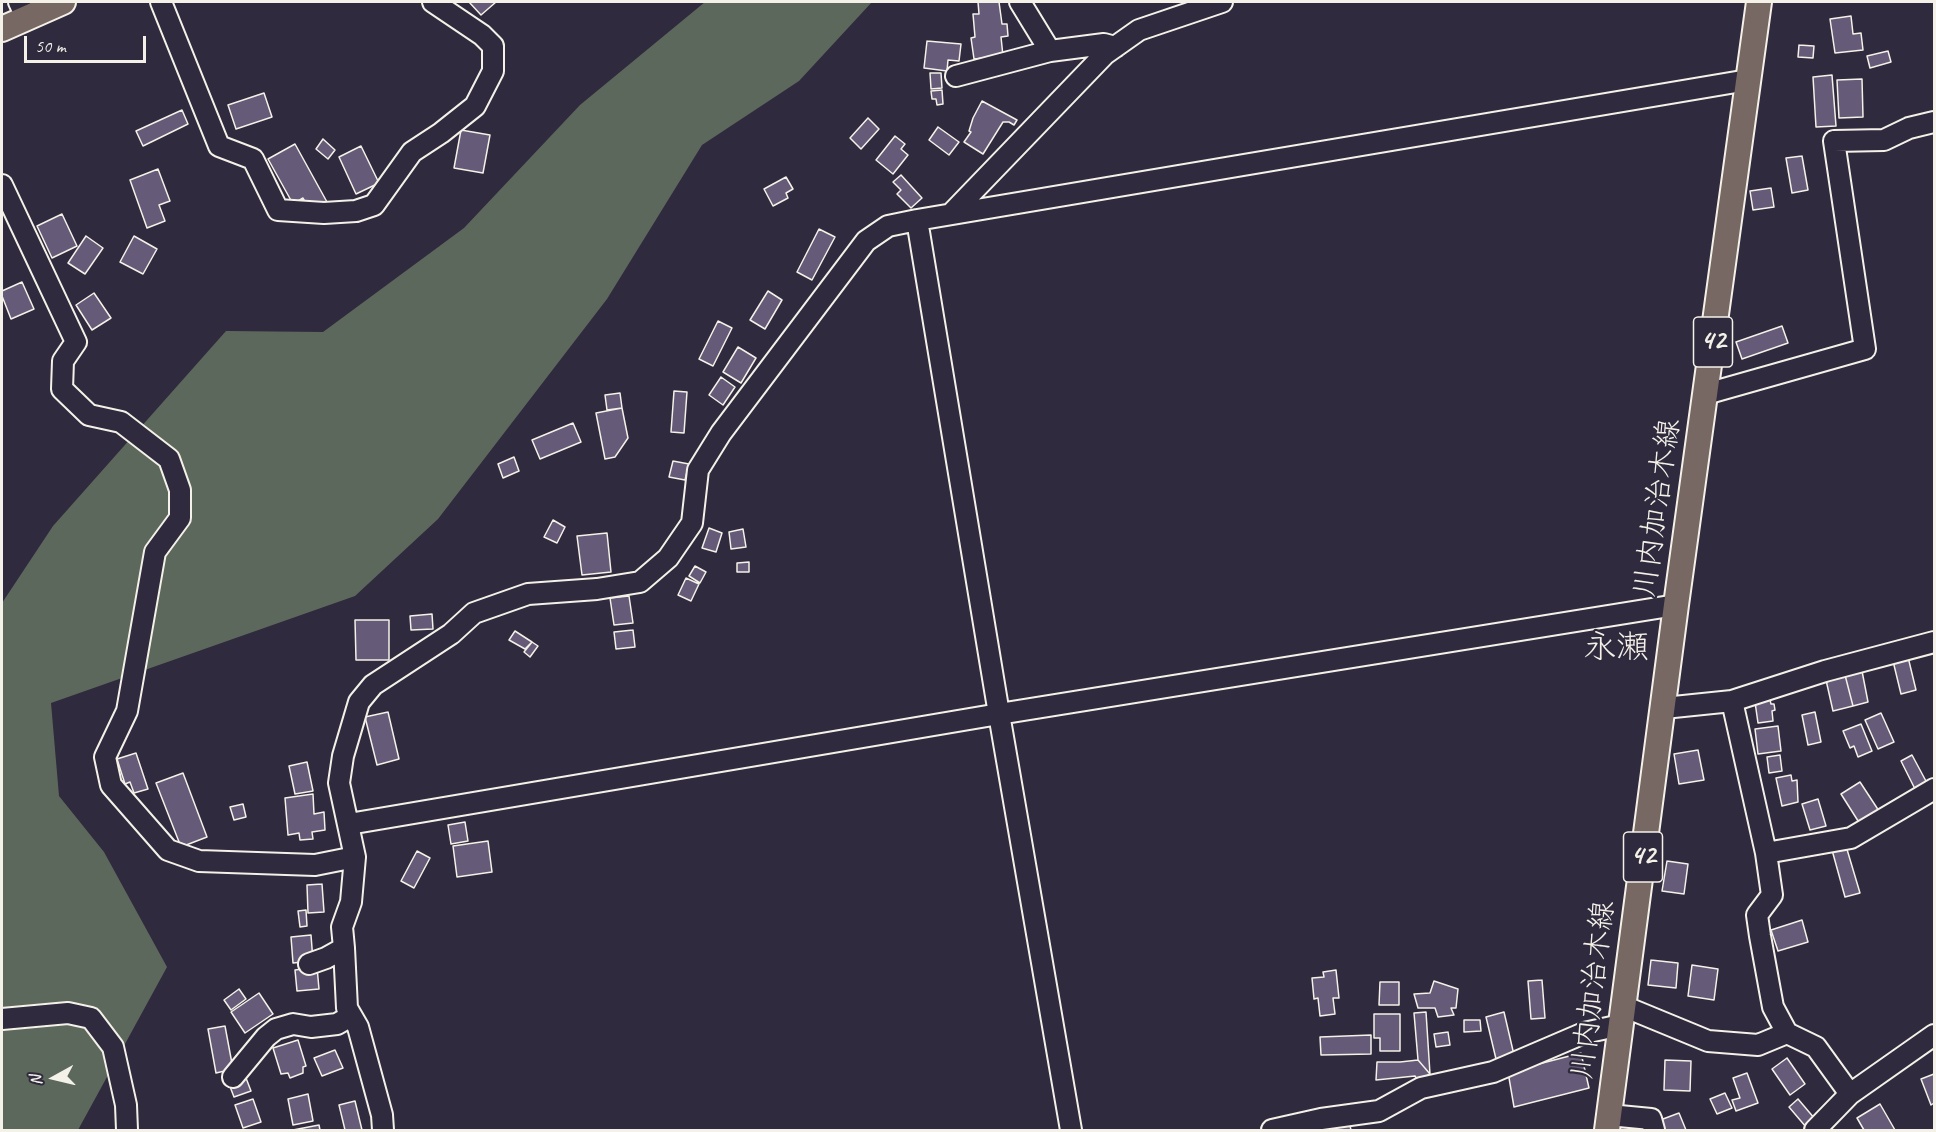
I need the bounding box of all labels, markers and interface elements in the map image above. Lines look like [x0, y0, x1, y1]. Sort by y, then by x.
scale bar [27, 24, 148, 62]
text: 50 m [35, 35, 66, 57]
road number: 42 [1694, 317, 1732, 367]
street label: 川内加治木線 [1628, 416, 1688, 600]
district label: 永瀬 [1583, 628, 1649, 668]
road number: 42 [1624, 832, 1662, 882]
street label: 川内加治木線 [1565, 898, 1623, 1082]
north arrow [24, 1048, 84, 1108]
text: N [26, 1074, 47, 1087]

